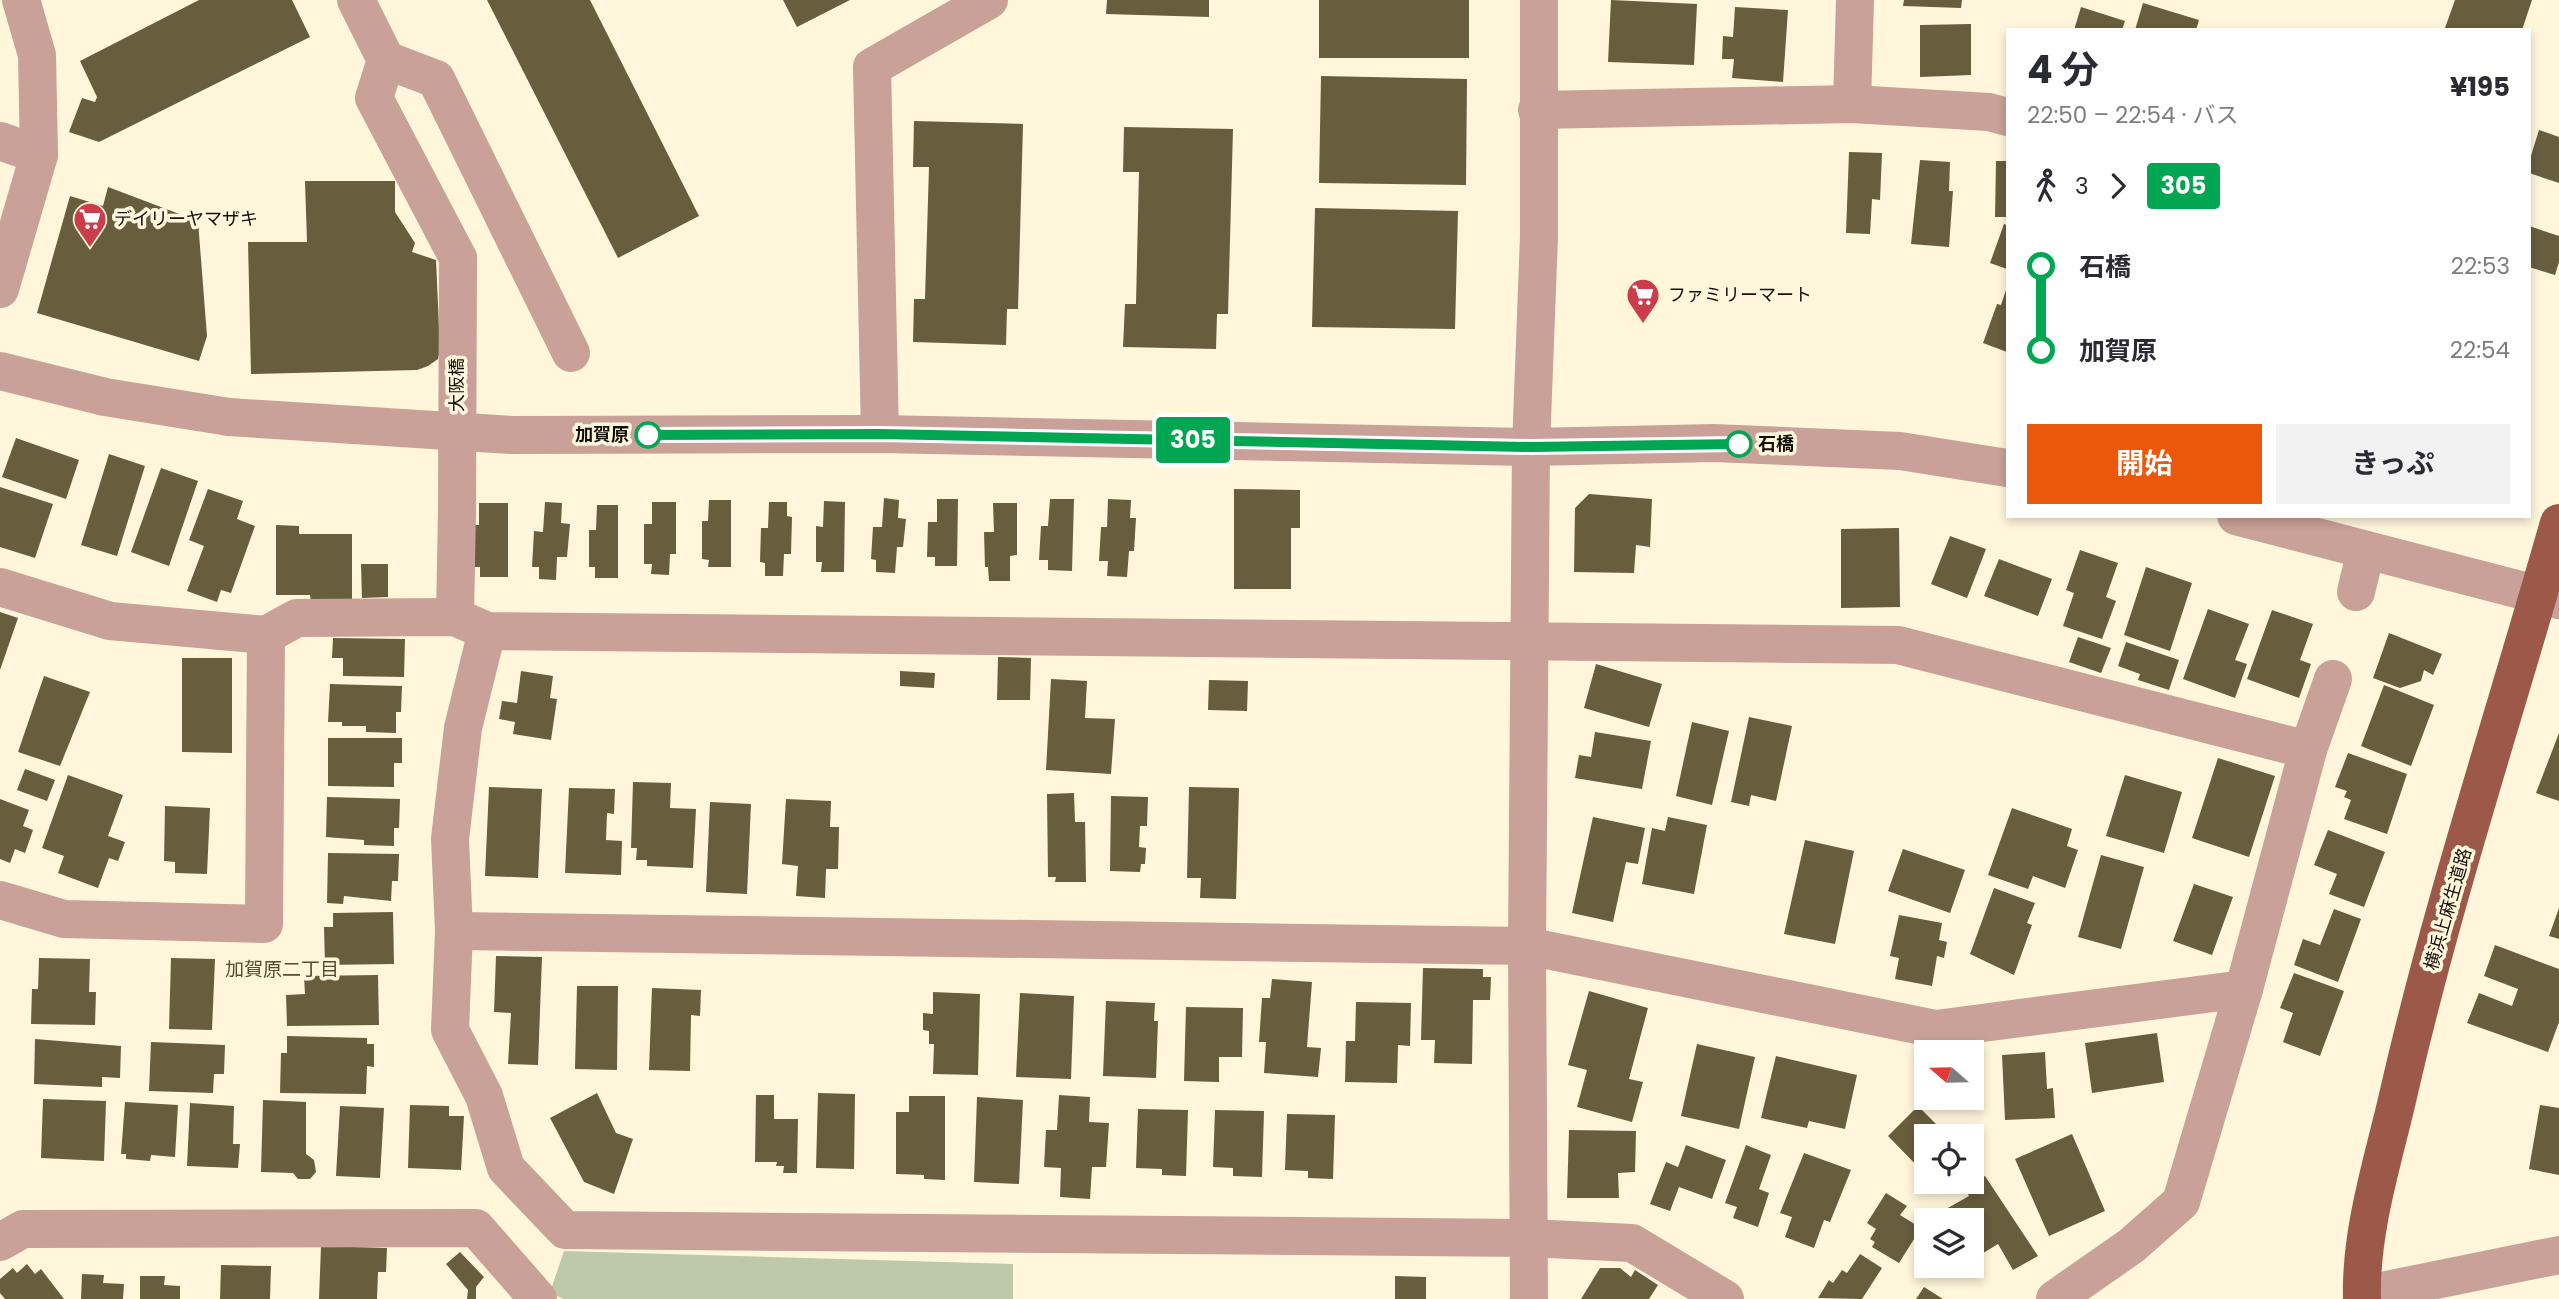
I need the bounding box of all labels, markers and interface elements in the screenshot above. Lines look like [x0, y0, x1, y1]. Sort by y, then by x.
text: 4 分 [2027, 43, 2099, 96]
text: ¥195 [2450, 69, 2510, 105]
text: 22:50 – 22:54 · バス [2027, 99, 2239, 131]
icon: walk [2027, 167, 2065, 205]
icon: forward [2099, 167, 2137, 205]
text: 305 [2161, 169, 2206, 202]
text: 3 [2075, 170, 2089, 202]
supermarket icon: デイリーヤマザキ [71, 200, 109, 249]
place label: デイリーヤマザキ [114, 206, 258, 231]
text: 石橋 [2079, 249, 2131, 285]
text: 22:53 [2451, 250, 2510, 282]
supermarket icon: ファミリーマート [1624, 276, 1662, 325]
place label: ファミリーマート [1668, 282, 1812, 307]
text: 加賀原 [2079, 333, 2157, 369]
text: 22:54 [2450, 334, 2510, 366]
street label: 大阪橋 [444, 358, 469, 412]
line badge: 305 [1153, 417, 1233, 463]
place label: 加賀原 [575, 422, 629, 447]
marker: 加賀原 [635, 422, 661, 448]
text: 305 [1170, 423, 1216, 456]
button: 開始 [2027, 424, 2262, 504]
button: きっぷ [2276, 424, 2510, 504]
marker: 石橋 [1726, 431, 1752, 457]
place label: 石橋 [1758, 431, 1794, 456]
street label: 横浜上麻生道路 [2418, 845, 2477, 973]
district label: 加賀原二丁目 [225, 956, 339, 983]
north arrow [1914, 1040, 1984, 1110]
map controls [1914, 1040, 1984, 1278]
button: locate [1914, 1124, 1984, 1194]
button: layers [1914, 1208, 1984, 1278]

